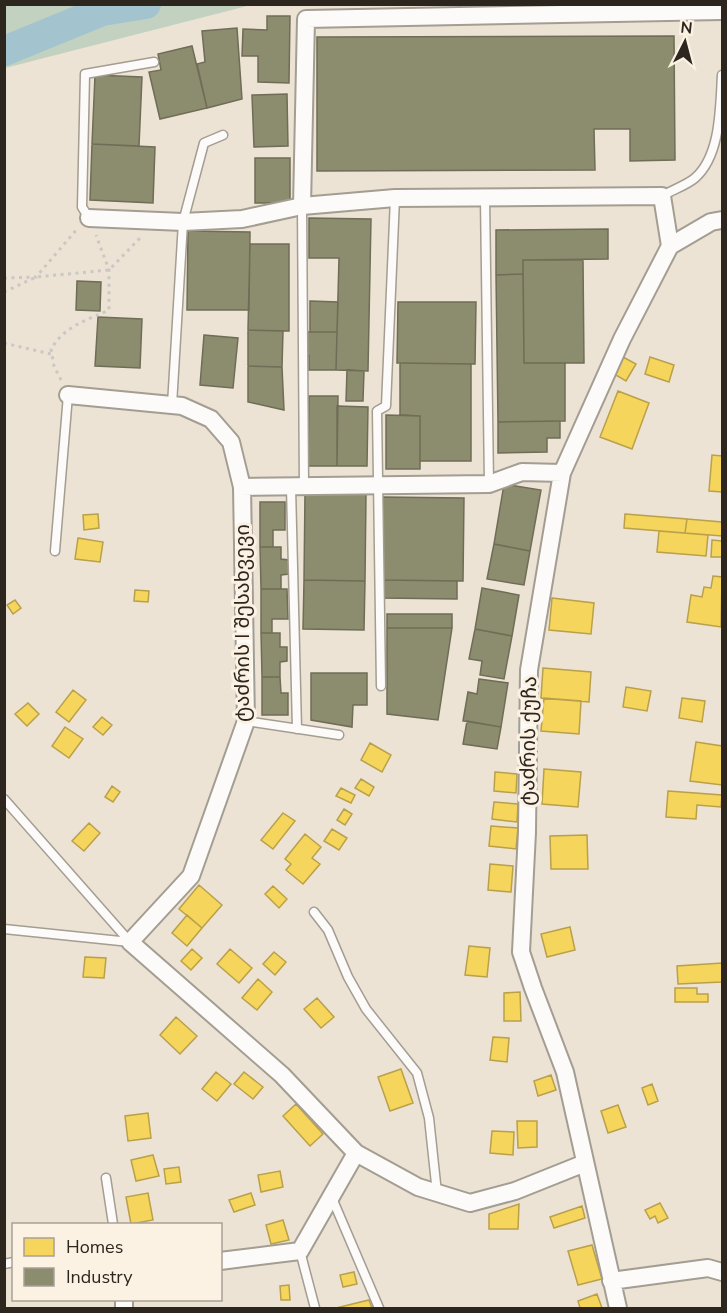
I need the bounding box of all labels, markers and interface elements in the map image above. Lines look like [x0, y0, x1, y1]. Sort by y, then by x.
north arrow [655, 12, 715, 72]
text: N [679, 17, 694, 40]
street label: ტაძრის I შესახვევი [229, 524, 256, 722]
street label: ტაძრის ქუჩა [514, 676, 543, 806]
legend [12, 1223, 222, 1301]
text: Homes [66, 1235, 123, 1259]
text: Industry [66, 1265, 133, 1289]

